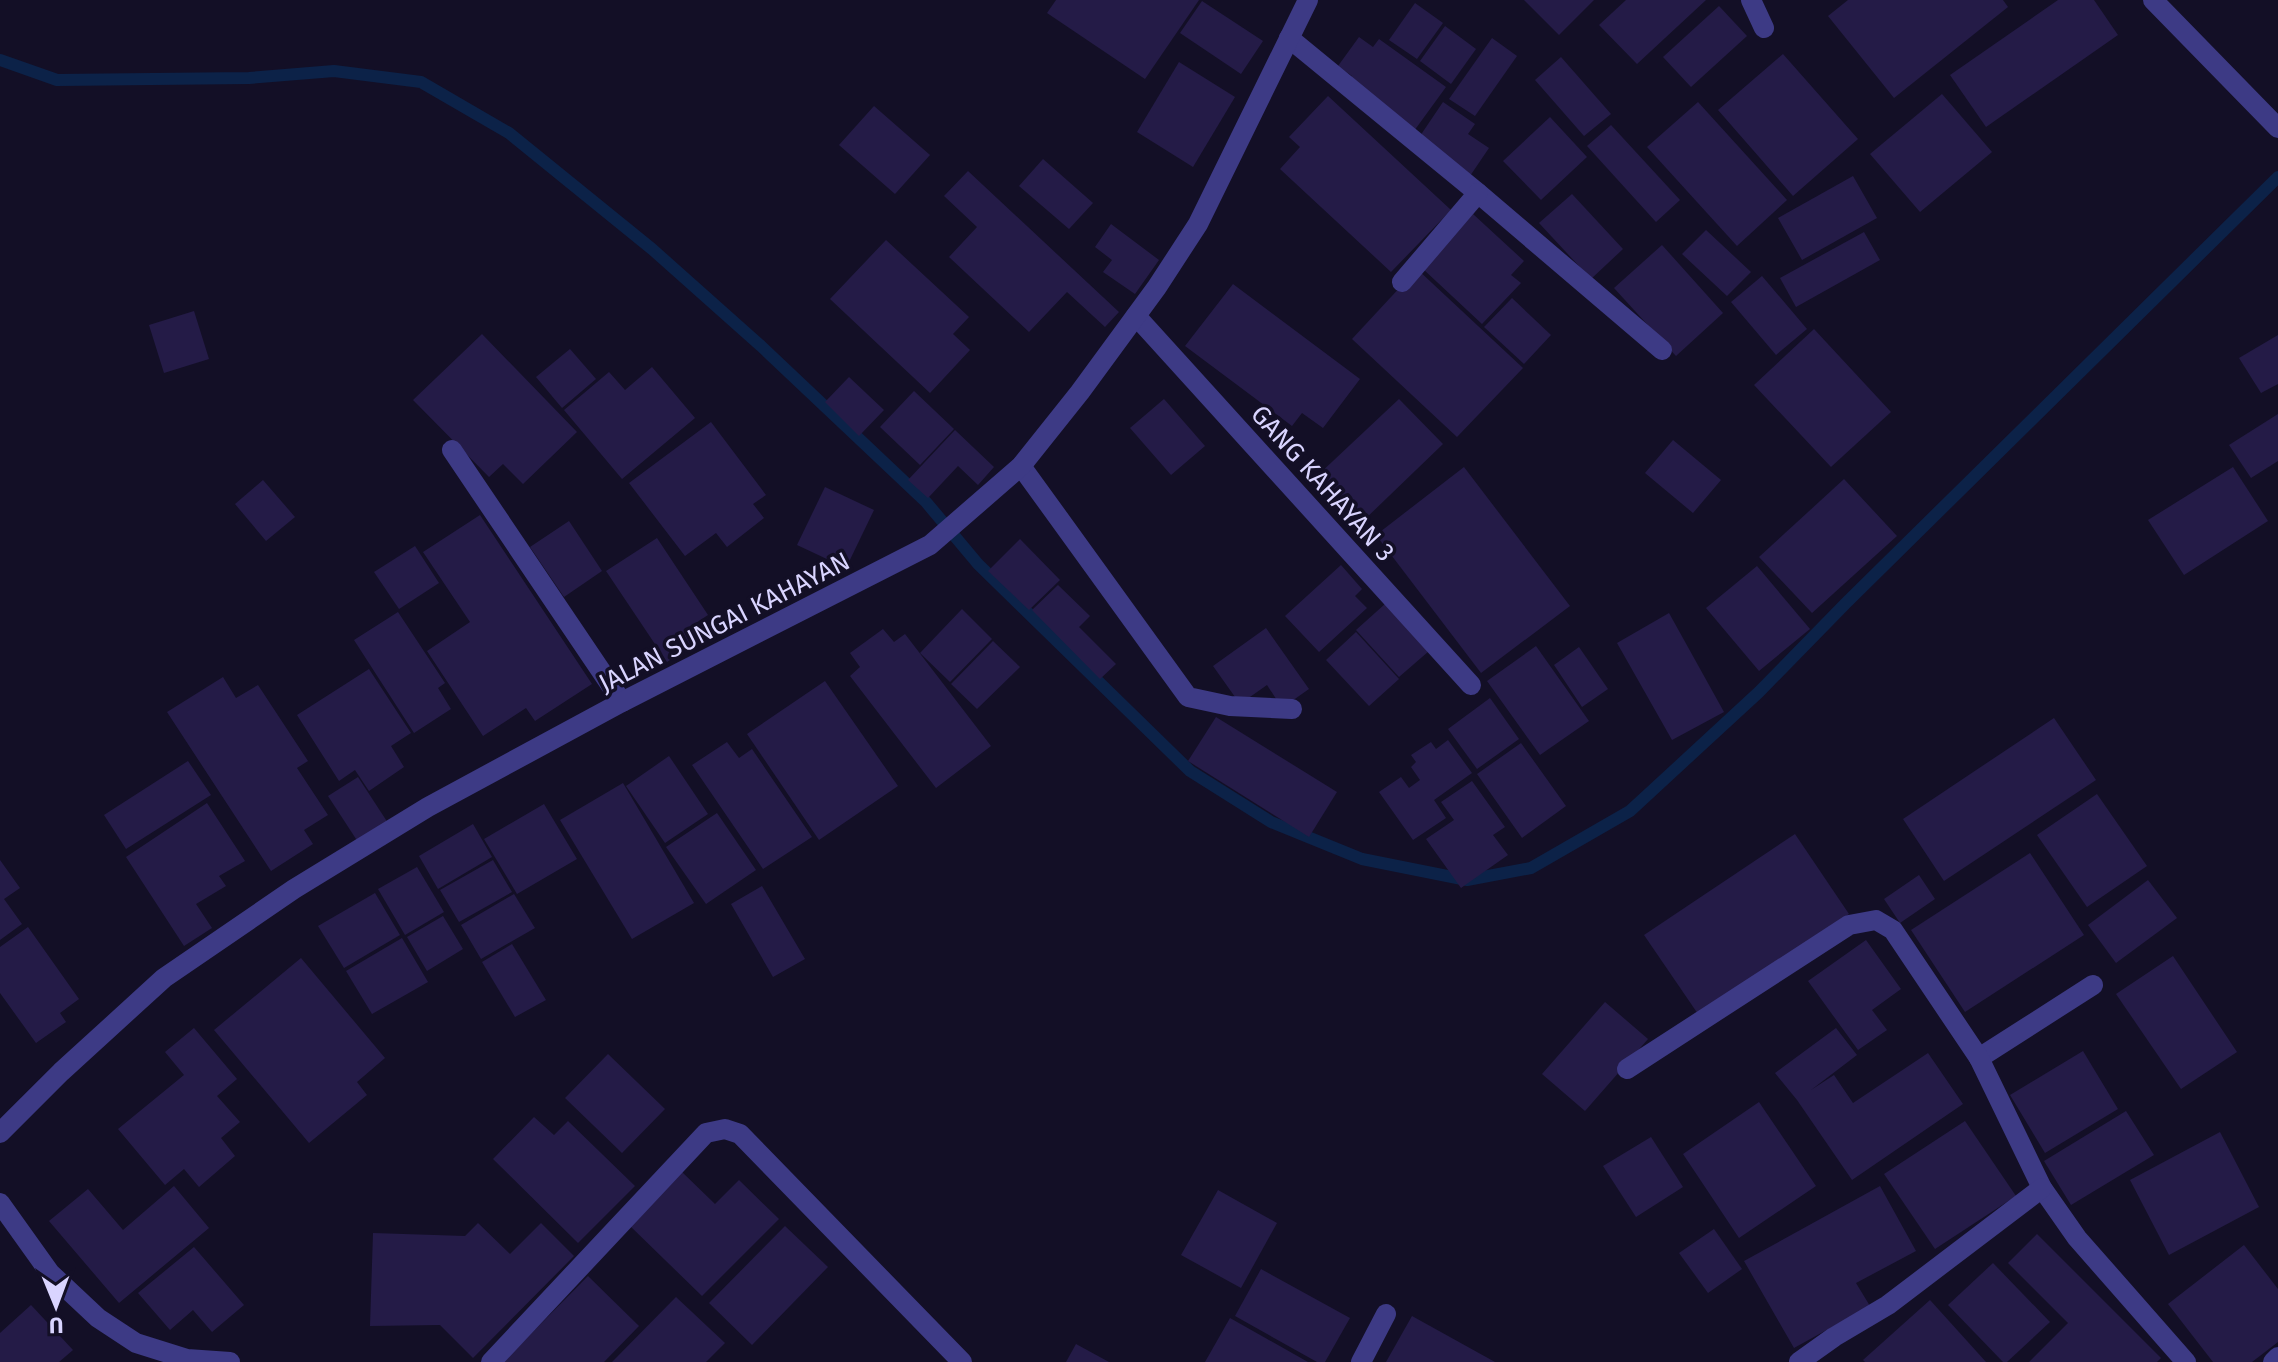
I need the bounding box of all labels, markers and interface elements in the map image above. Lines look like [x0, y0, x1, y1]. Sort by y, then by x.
street label: GANG KAHAYAN 3 [1244, 399, 1401, 568]
street label: JALAN SUNGAI KAHAYAN [594, 546, 855, 699]
north arrow [16, 1266, 96, 1346]
text: U [49, 1312, 64, 1339]

